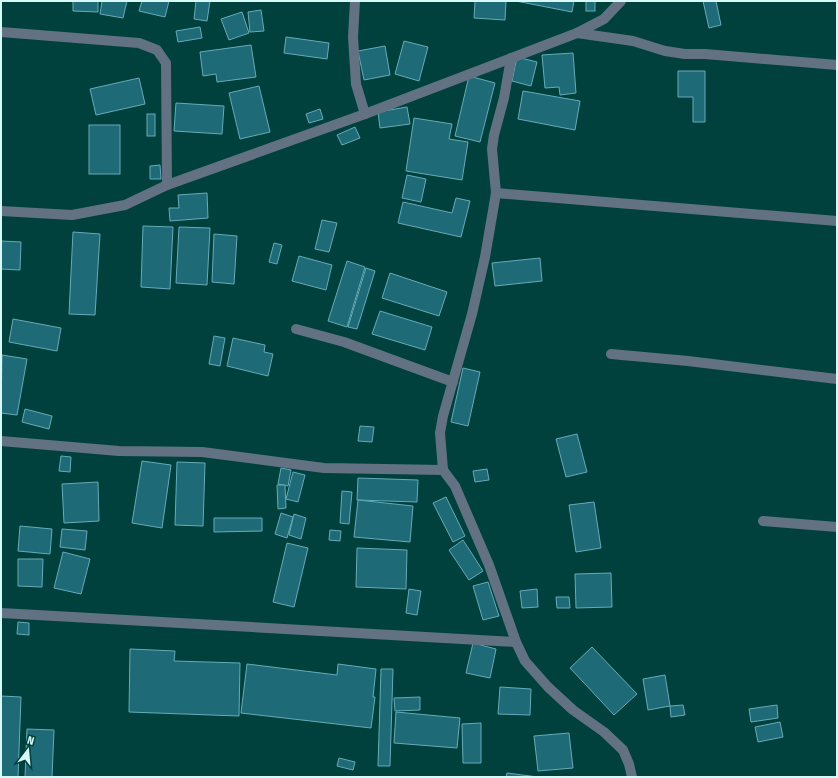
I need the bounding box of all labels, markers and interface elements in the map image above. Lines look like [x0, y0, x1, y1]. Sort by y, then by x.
north arrow [8, 730, 48, 770]
text: N [26, 734, 36, 748]

